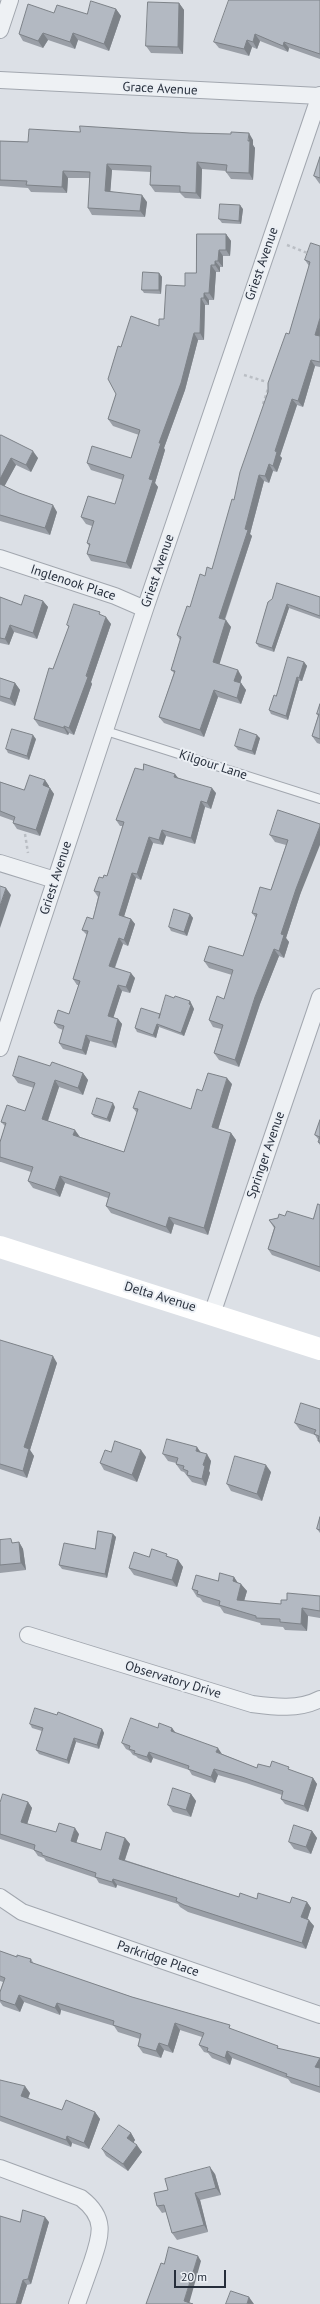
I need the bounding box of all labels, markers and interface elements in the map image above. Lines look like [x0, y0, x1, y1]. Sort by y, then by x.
street label: Grace Avenue [122, 79, 198, 99]
street label: Griest Avenue [242, 225, 282, 303]
street label: Griest Avenue [138, 532, 178, 610]
street label: Inglenook Place [28, 562, 118, 604]
street label: Kilgour Lane [177, 747, 249, 783]
street label: Griest Avenue [37, 839, 75, 917]
street label: Springer Avenue [244, 1109, 288, 1201]
street label: Delta Avenue [122, 1279, 198, 1315]
street label: Observatory Drive [123, 1658, 223, 1702]
street label: Parkridge Place [115, 1938, 201, 1980]
scale bar [176, 2262, 228, 2288]
text: 20 m [181, 2269, 207, 2284]

